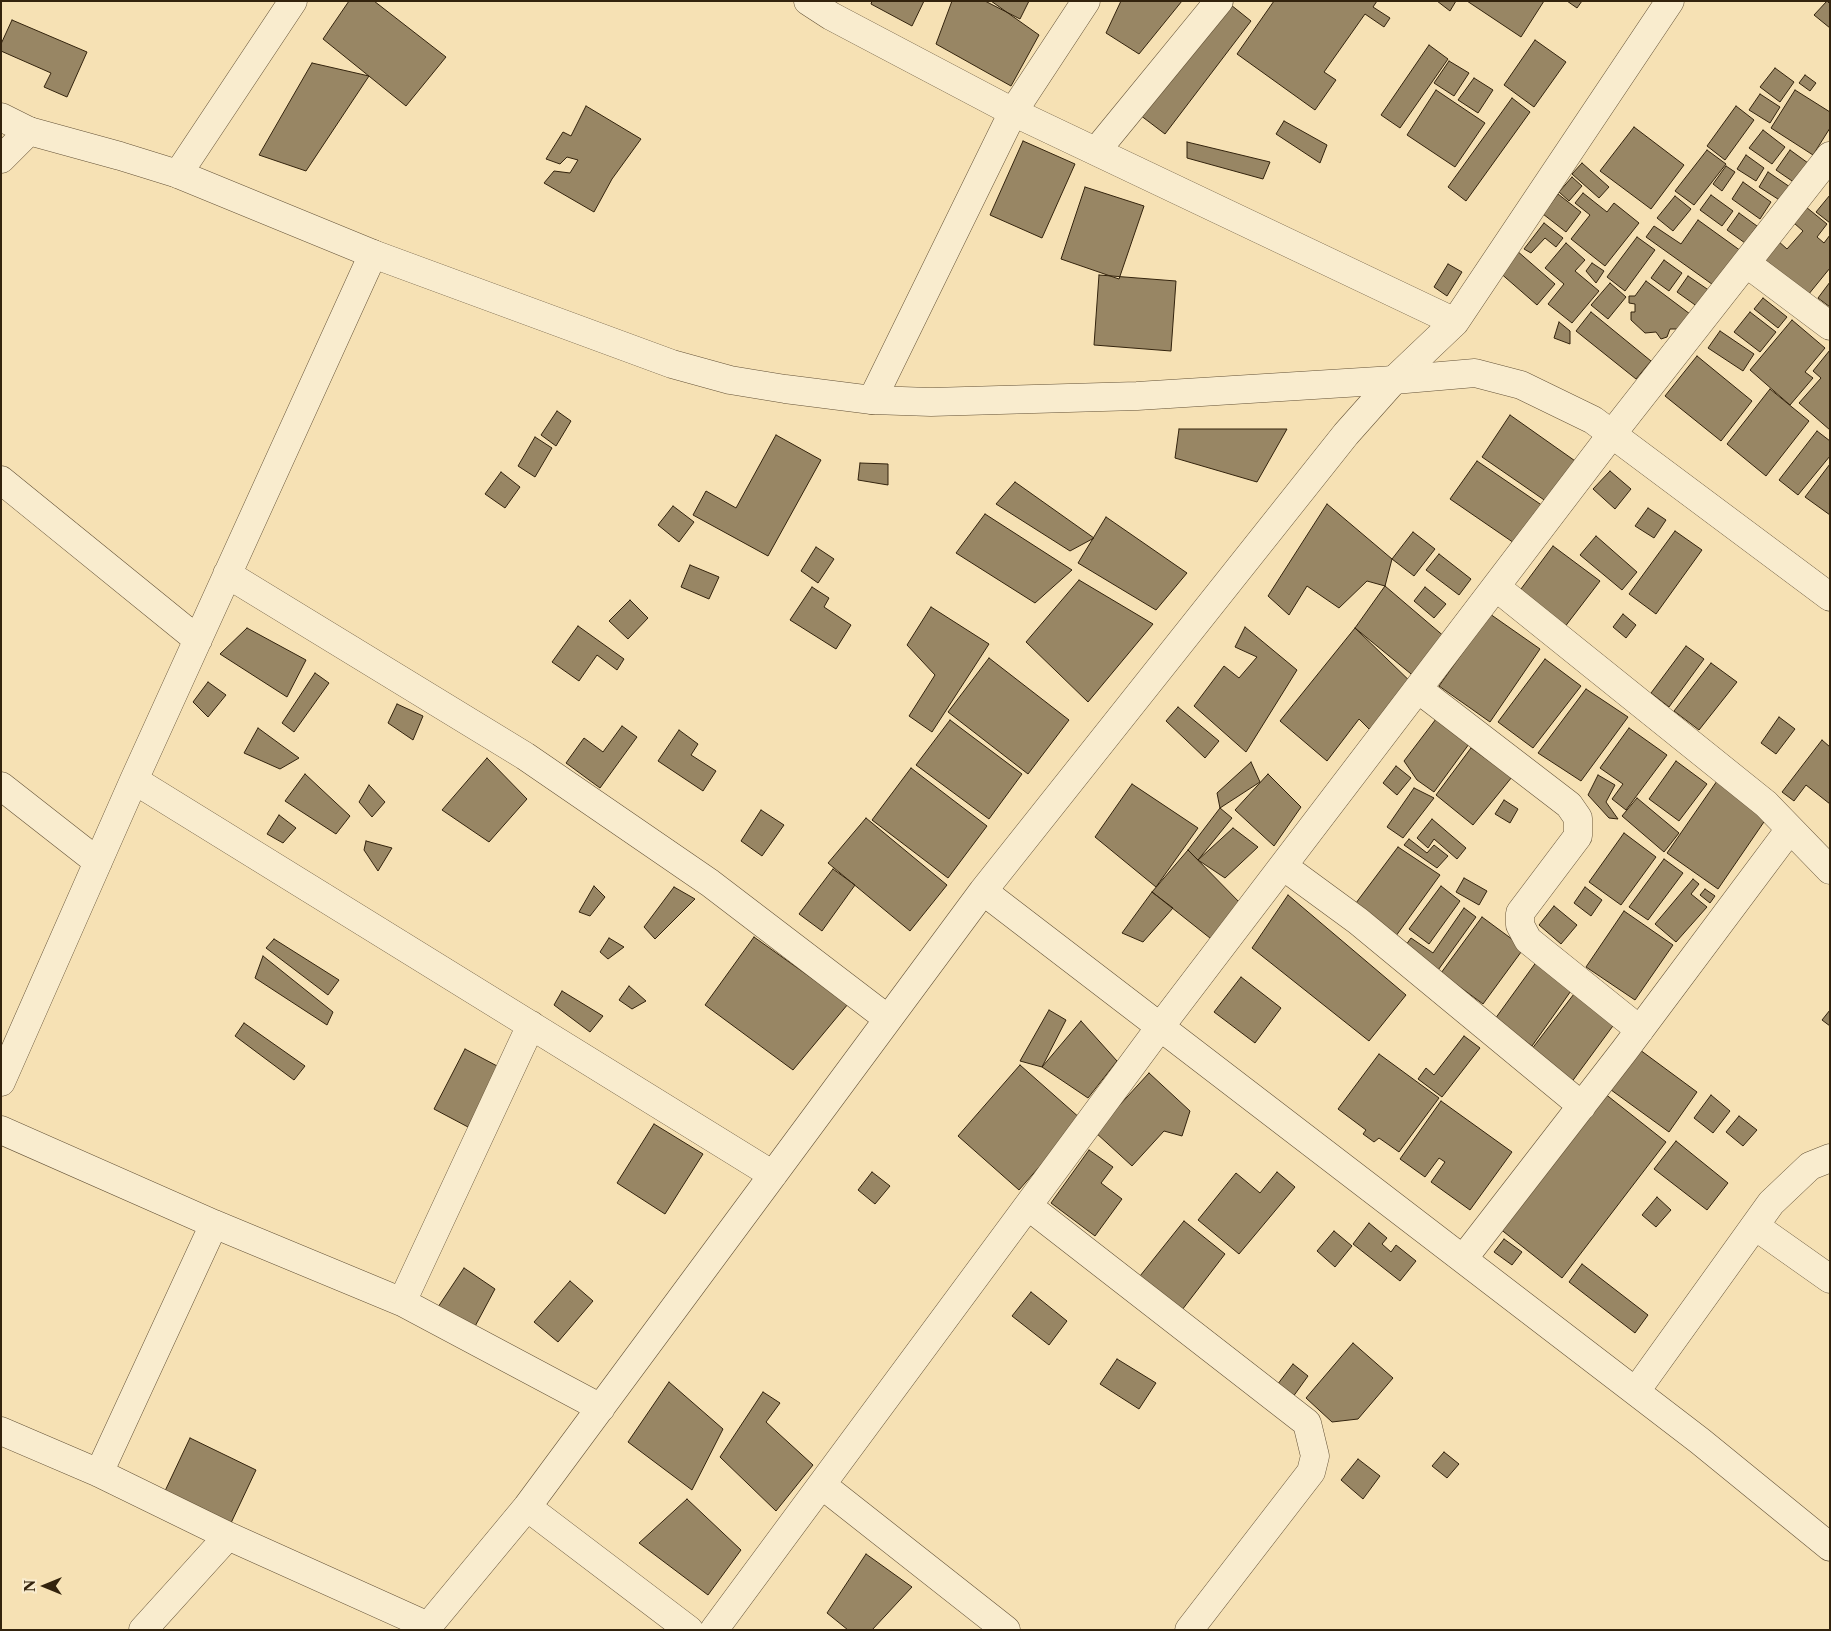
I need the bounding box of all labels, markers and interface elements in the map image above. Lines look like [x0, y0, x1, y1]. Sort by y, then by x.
north arrow [20, 1561, 70, 1611]
text: N [21, 1580, 39, 1592]

